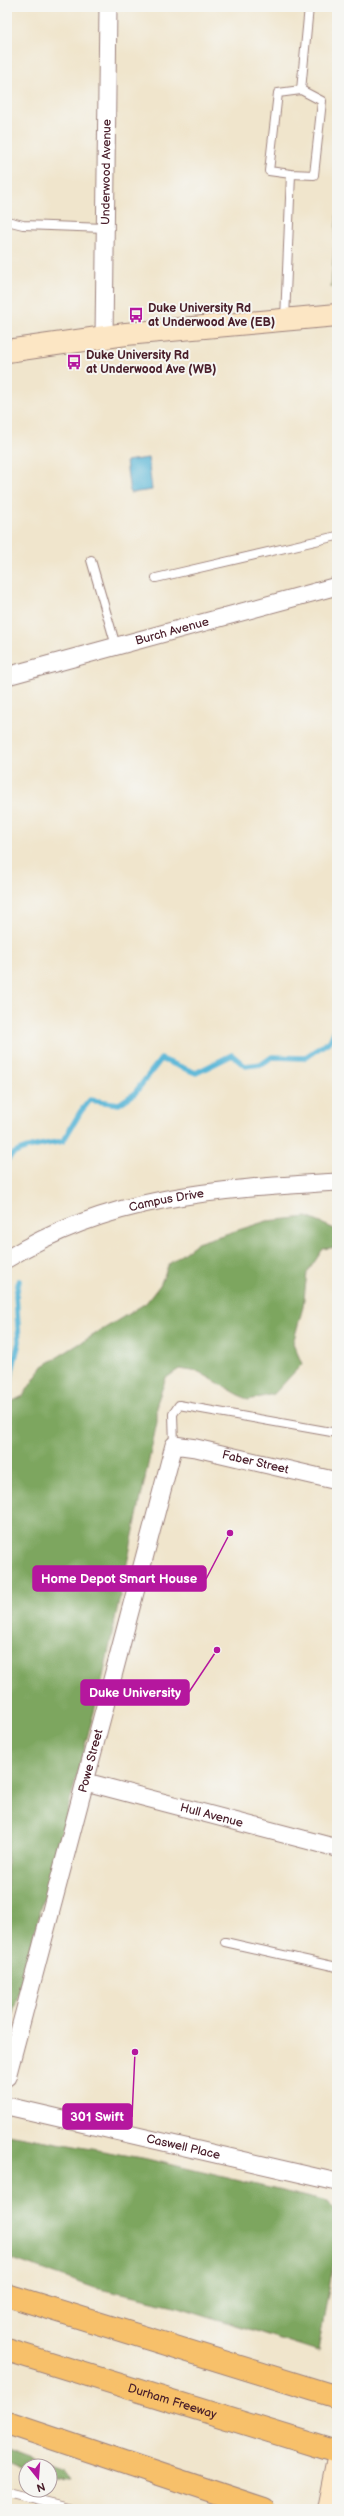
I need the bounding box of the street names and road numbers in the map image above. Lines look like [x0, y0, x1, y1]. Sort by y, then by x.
street label: Underwood Avenue [98, 119, 115, 225]
street label: Burch Avenue [134, 614, 211, 649]
street label: Campus Drive [127, 1186, 205, 1215]
street label: Faber Street [221, 1447, 290, 1478]
street label: Powe Street [75, 1727, 107, 1794]
street label: Hull Avenue [179, 1800, 245, 1831]
street label: Caswell Place [145, 2131, 222, 2163]
street label: Durham Freeway [126, 2381, 219, 2422]

